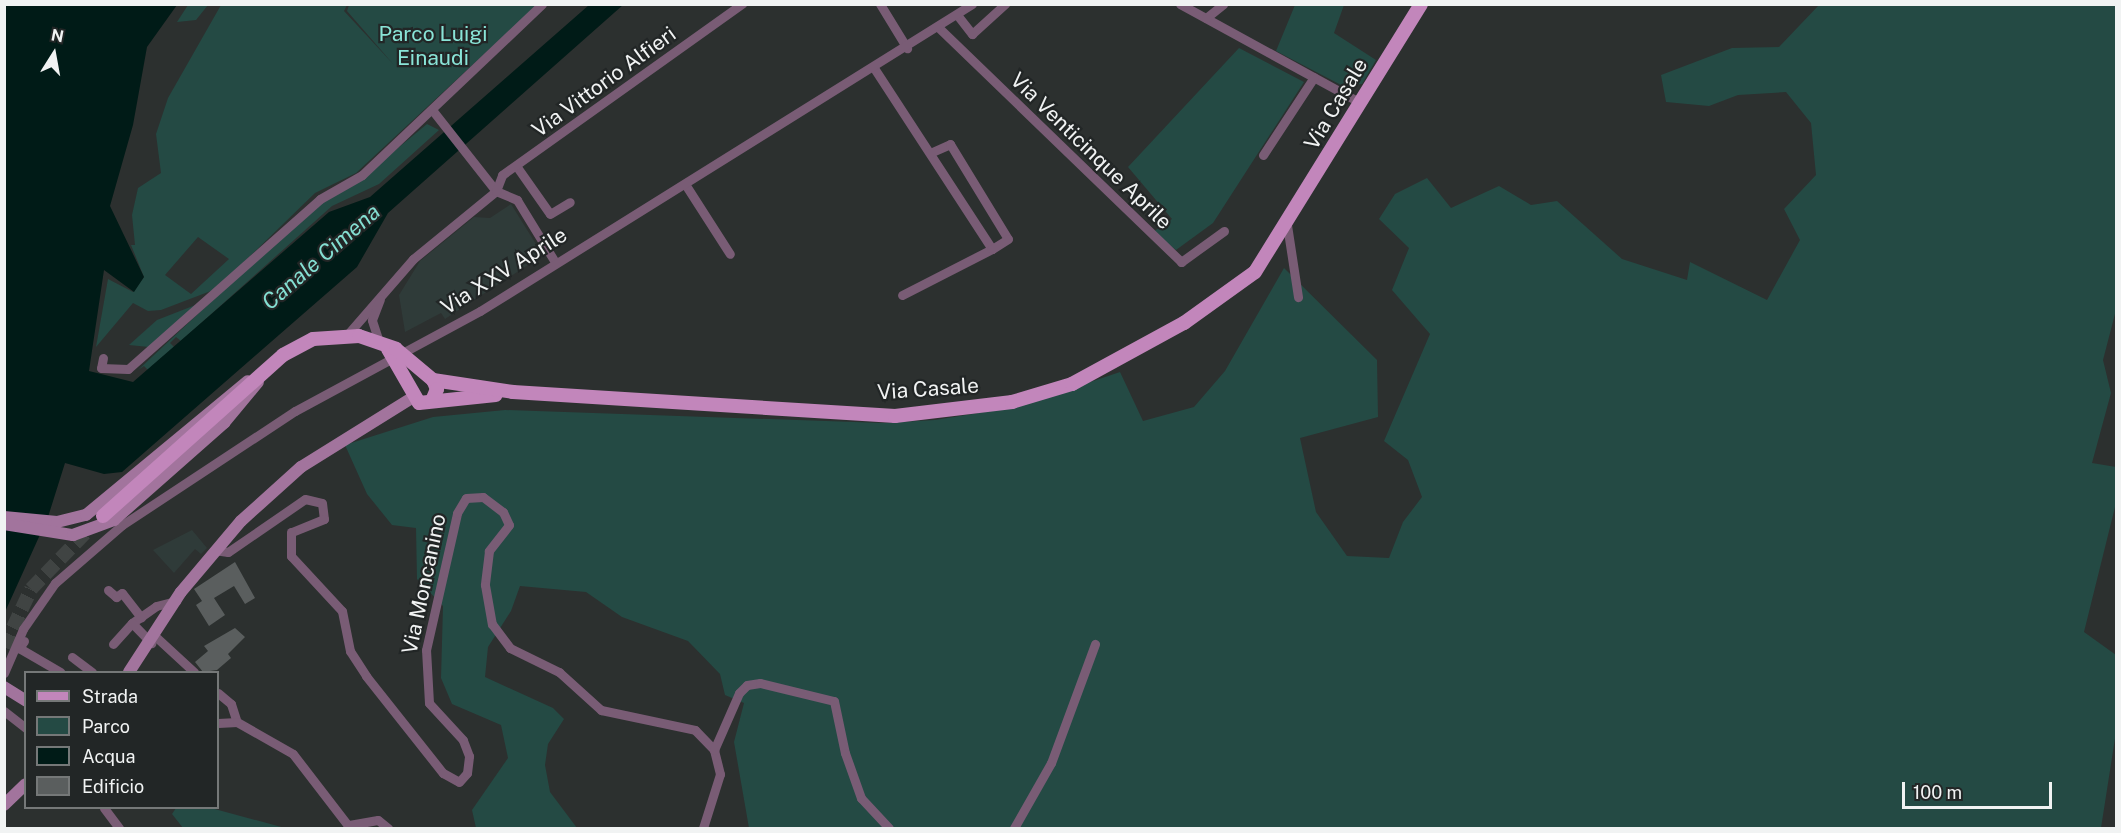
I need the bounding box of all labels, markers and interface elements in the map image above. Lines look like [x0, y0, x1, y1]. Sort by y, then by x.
park label: Parco Luigi Einaudi [378, 21, 488, 71]
street label: Via Vittorio Alfieri [527, 21, 681, 143]
north arrow [24, 24, 84, 84]
text: N [50, 25, 65, 46]
street label: Via Casale [1299, 54, 1373, 154]
street label: Via Venticinque Aprile [1005, 67, 1177, 235]
water label: Canale Cimena [257, 199, 385, 315]
street label: Via XXV Aprile [436, 222, 572, 320]
street label: Via Casale [876, 373, 980, 405]
street label: Via Moncanino [397, 512, 451, 656]
legend [24, 671, 219, 809]
text: Strada [82, 686, 138, 707]
text: Parco [82, 716, 130, 737]
text: Acqua [82, 746, 135, 767]
scale bar [1905, 770, 2055, 808]
text: Edificio [82, 776, 144, 797]
text: 100 m [1913, 782, 1962, 803]

